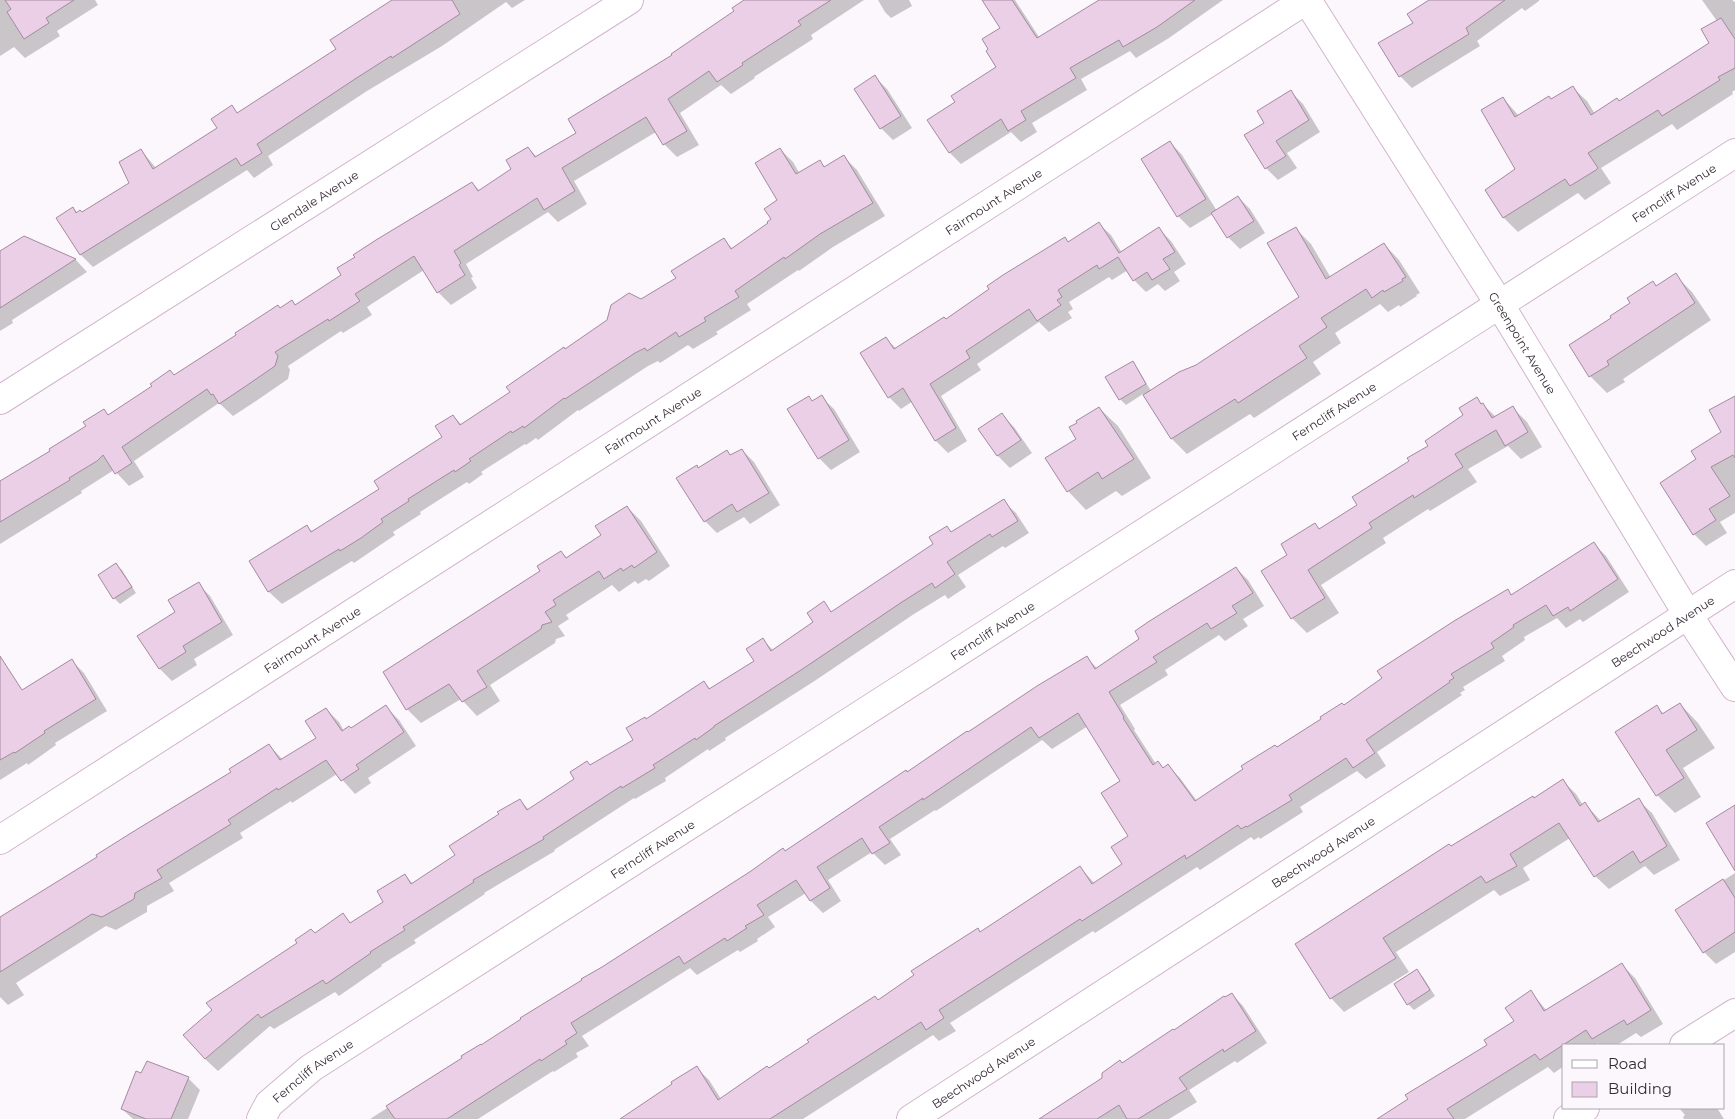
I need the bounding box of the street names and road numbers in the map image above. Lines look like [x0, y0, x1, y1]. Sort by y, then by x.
street label: Ferncliff Avenue [1629, 160, 1719, 225]
street label: Fairmount Avenue [942, 164, 1045, 238]
street label: Glendale Avenue [267, 167, 361, 234]
street label: Greenpoint Avenue [1486, 289, 1560, 397]
street label: Ferncliff Avenue [1289, 378, 1379, 443]
street label: Fairmount Avenue [601, 384, 704, 457]
street label: Beechwood Avenue [1608, 592, 1717, 670]
street label: Ferncliff Avenue [947, 598, 1037, 663]
street label: Fairmount Avenue [261, 603, 363, 676]
street label: Beechwood Avenue [1268, 813, 1377, 891]
street label: Ferncliff Avenue [607, 816, 697, 881]
street label: Beechwood Avenue [929, 1033, 1038, 1111]
street label: Ferncliff Avenue [269, 1036, 356, 1106]

